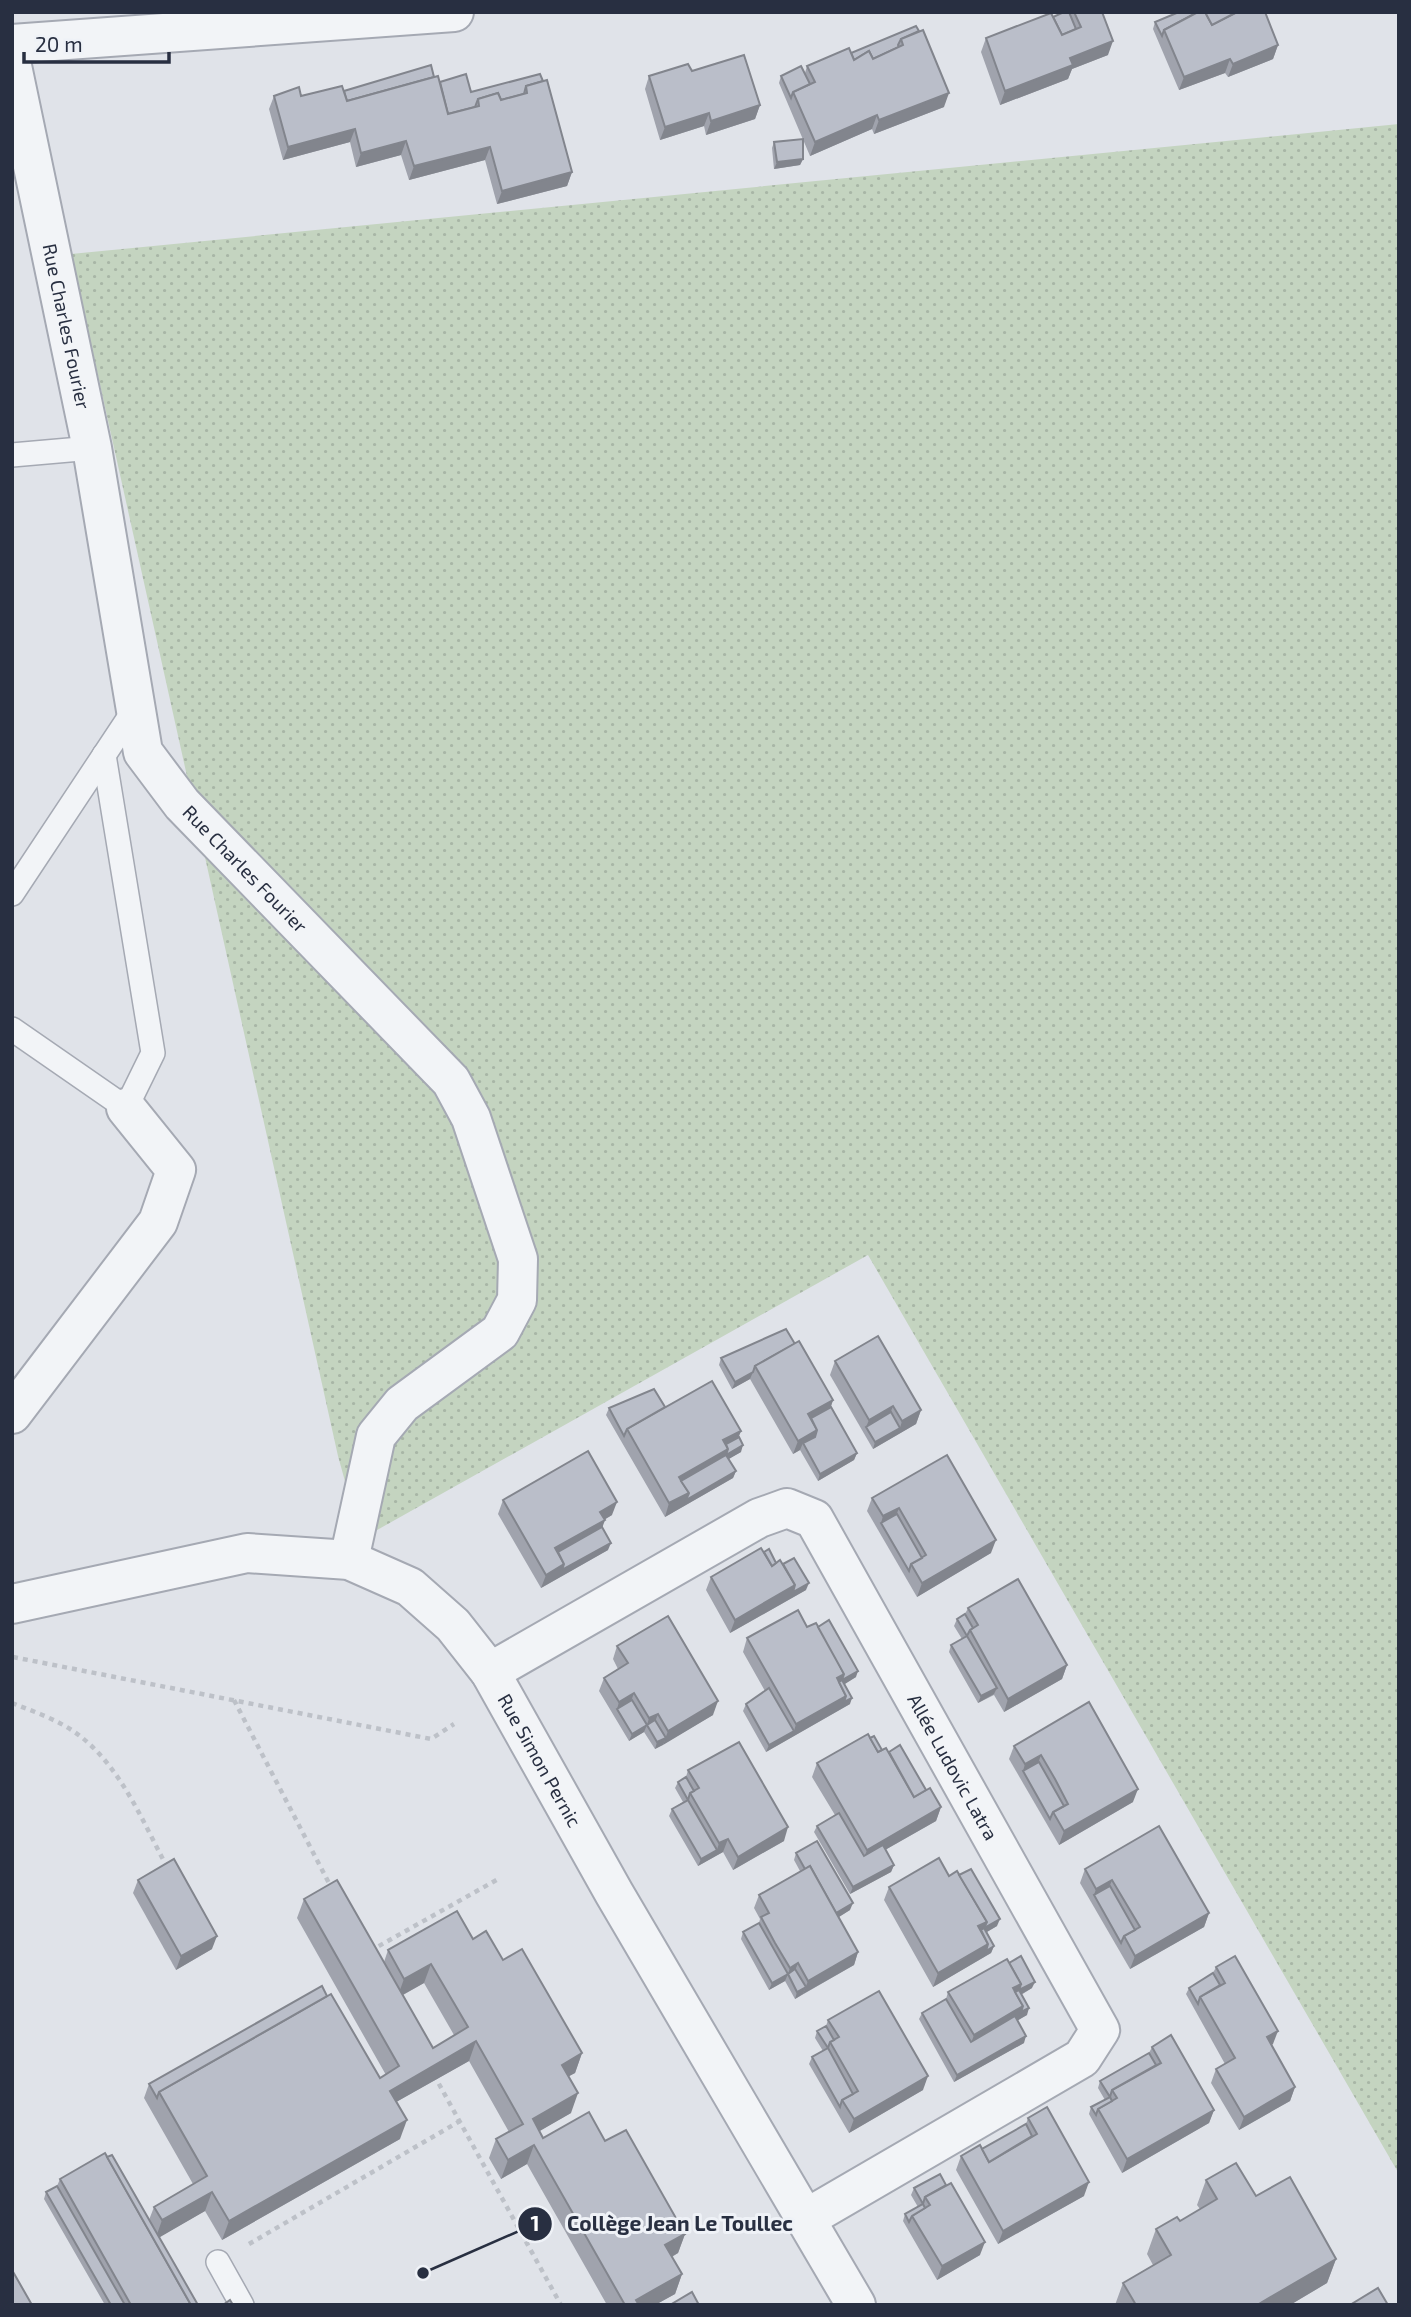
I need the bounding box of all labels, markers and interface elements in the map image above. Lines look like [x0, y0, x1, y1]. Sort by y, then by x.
scale bar [24, 21, 170, 65]
text: 20 m [35, 31, 83, 56]
street label: Rue Charles Fourier [38, 241, 96, 411]
street label: Rue Charles Fourier [178, 800, 313, 937]
street label: Rue Simon Pernic [494, 1689, 587, 1831]
street label: Allée Ludovic Latra [903, 1690, 1003, 1844]
callout: Collège Jean Le Toullec [518, 2203, 808, 2245]
text: 1 [530, 2210, 540, 2235]
text: Collège Jean Le Toullec [567, 2210, 793, 2235]

